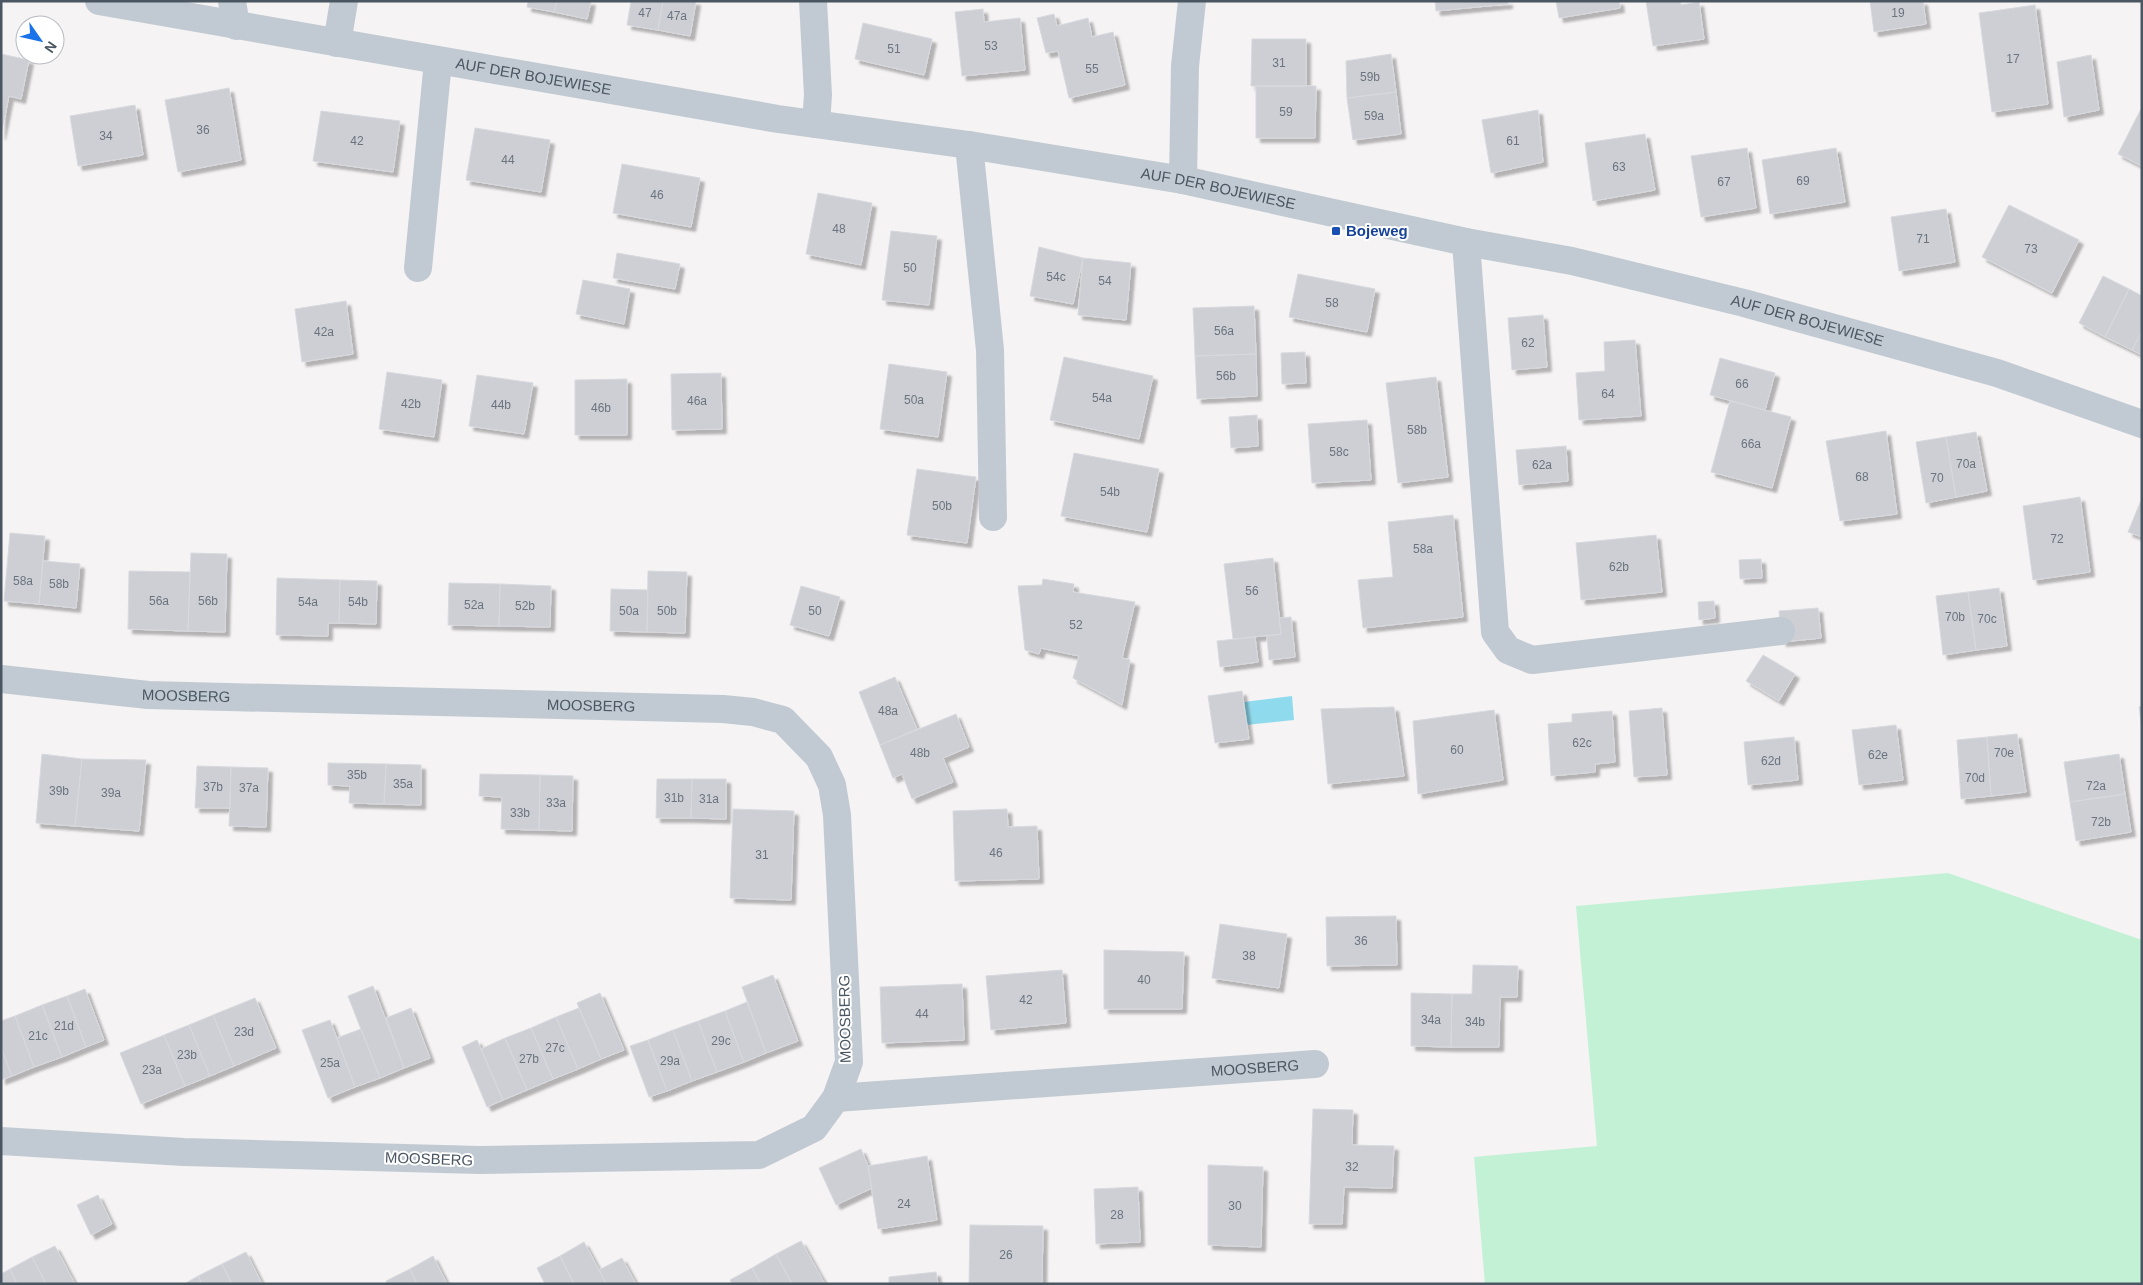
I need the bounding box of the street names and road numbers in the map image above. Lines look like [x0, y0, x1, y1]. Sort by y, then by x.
street label: AUF DER BOJEWIESE [454, 54, 613, 98]
street label: AUF DER BOJEWIESE [1140, 164, 1297, 212]
street label: AUF DER BOJEWIESE [1729, 291, 1886, 349]
street label: MOOSBERG [142, 686, 231, 705]
street label: MOOSBERG [547, 696, 635, 715]
street label: MOOSBERG [835, 975, 854, 1063]
street label: MOOSBERG [1210, 1056, 1300, 1079]
street label: MOOSBERG [385, 1148, 473, 1169]

